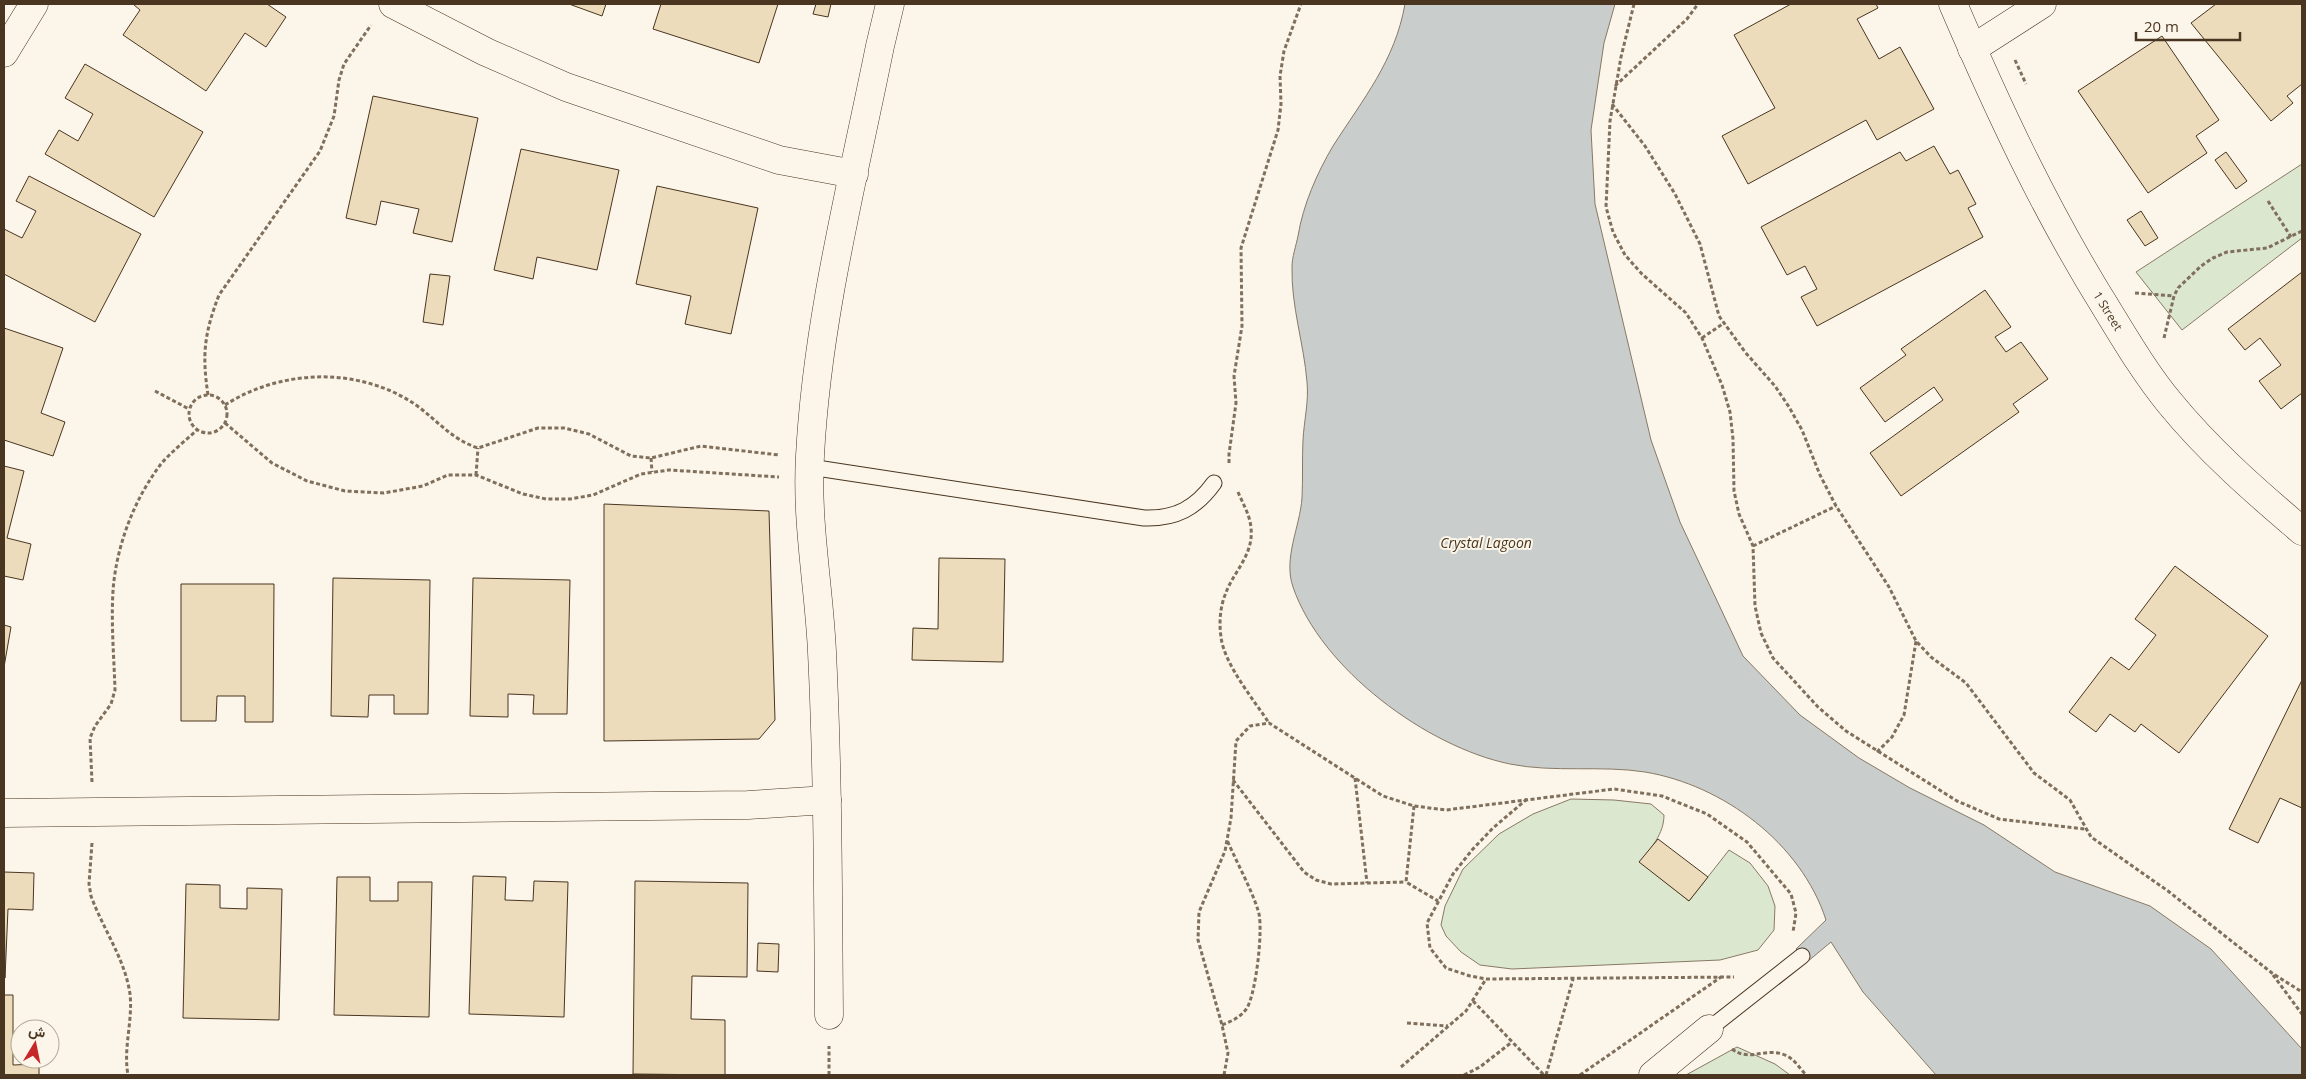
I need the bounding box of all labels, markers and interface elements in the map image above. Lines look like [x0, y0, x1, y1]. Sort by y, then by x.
scale bar [2136, 10, 2240, 42]
text: 20 m [2144, 16, 2179, 36]
street label: 1 Street [2089, 288, 2127, 334]
water label: Crystal Lagoon [1440, 533, 1532, 552]
north arrow [10, 1019, 60, 1069]
text: ش [27, 1020, 47, 1042]

